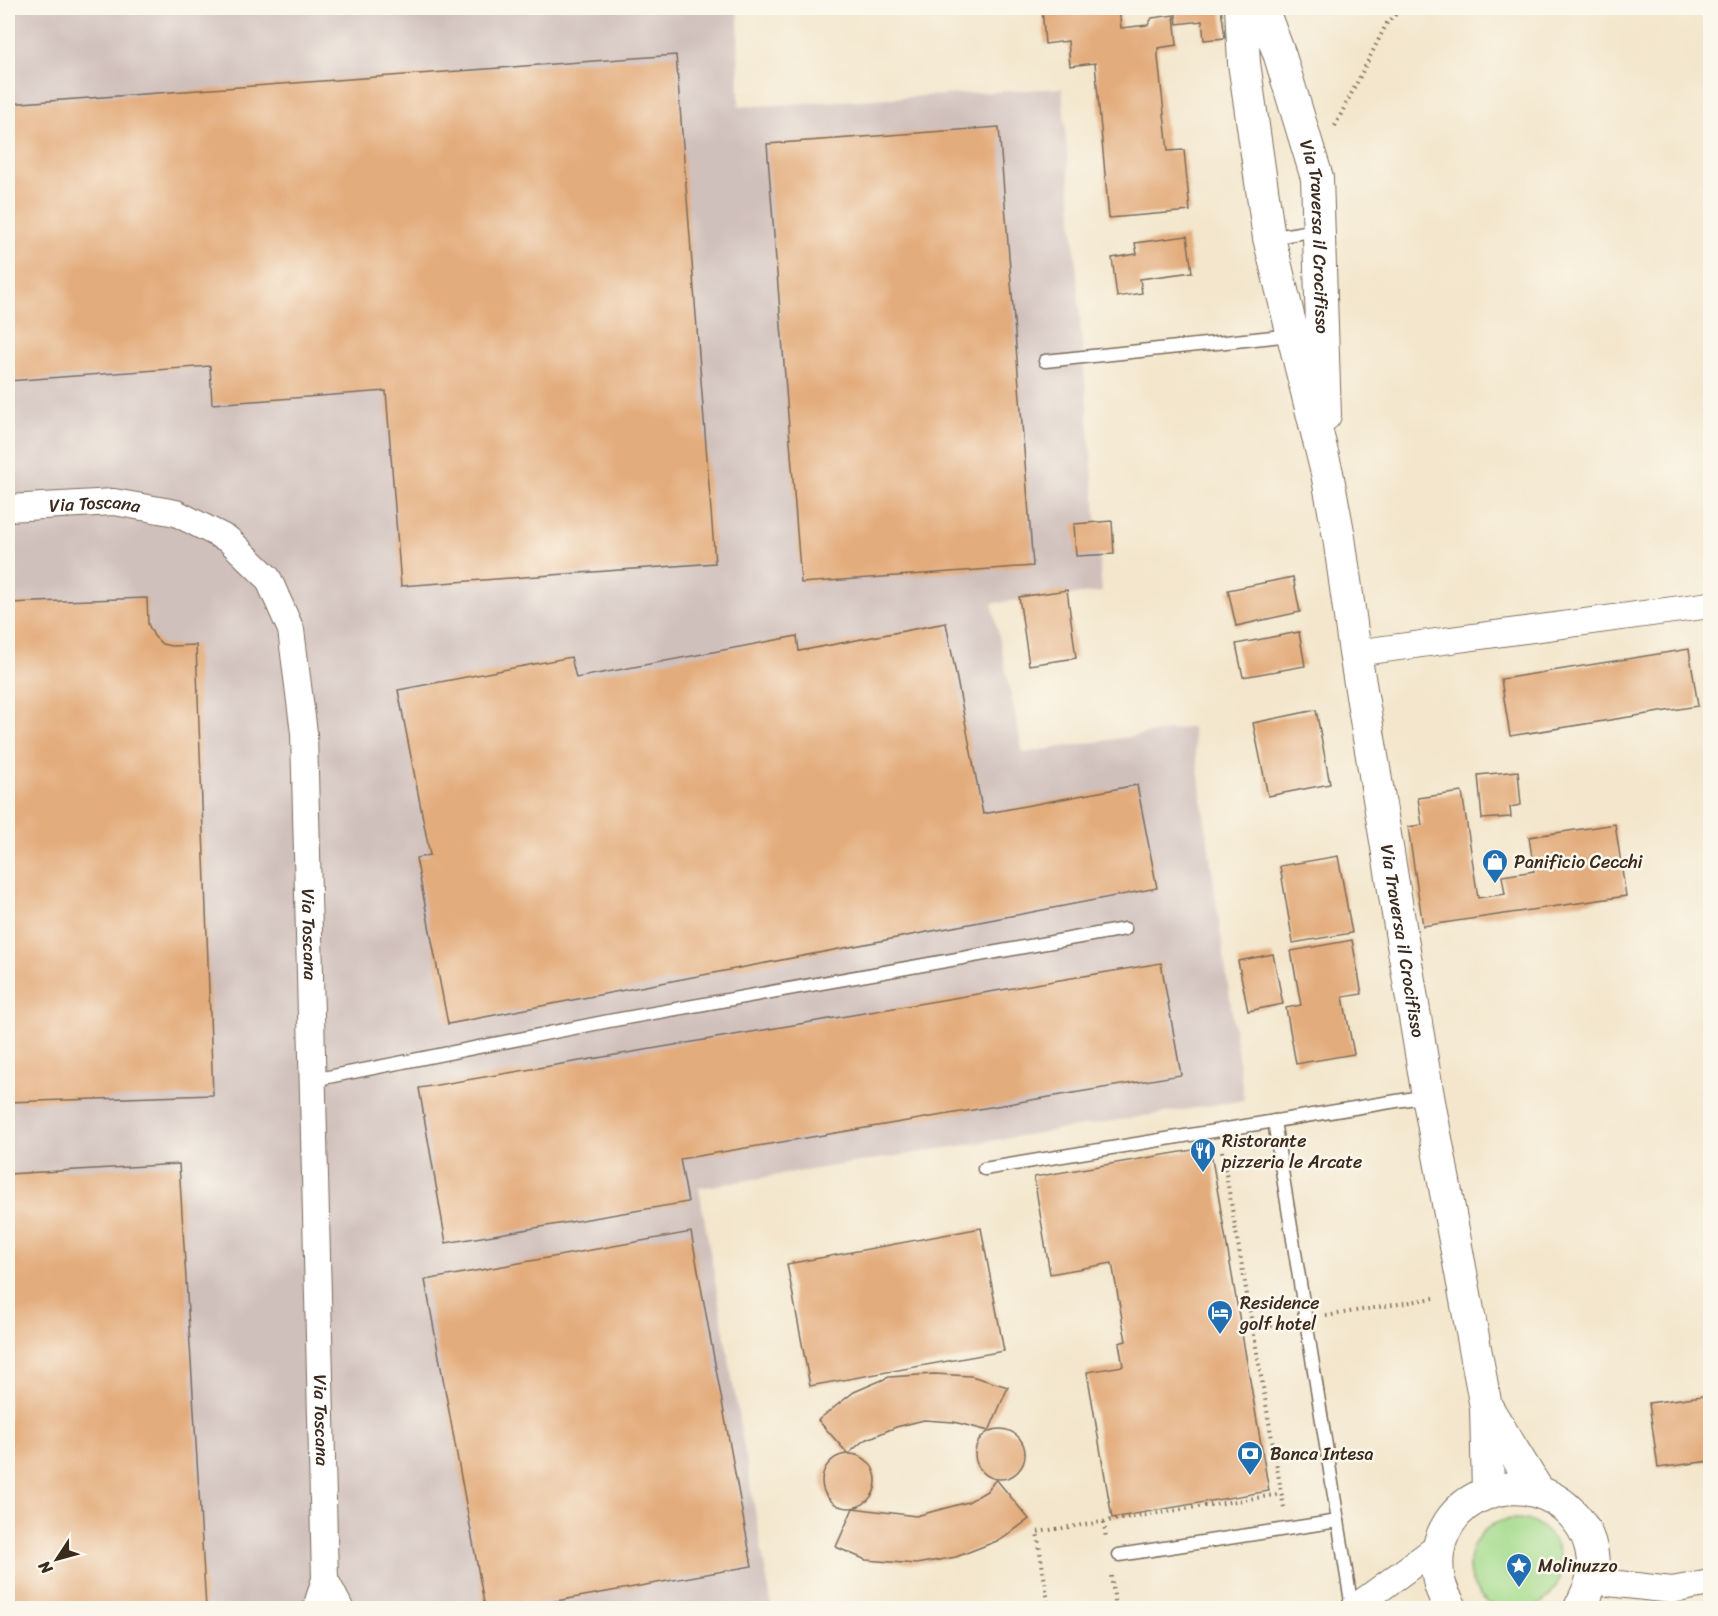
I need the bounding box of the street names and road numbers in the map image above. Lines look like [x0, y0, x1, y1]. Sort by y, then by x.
street label: Via Traversa il Crocifisso [1290, 136, 1338, 334]
street label: Via Toscana [48, 486, 144, 523]
street label: Via Traversa il Crocifisso [1371, 842, 1434, 1040]
street label: Via Toscana [292, 888, 326, 981]
street label: Via Toscana [304, 1374, 338, 1467]

